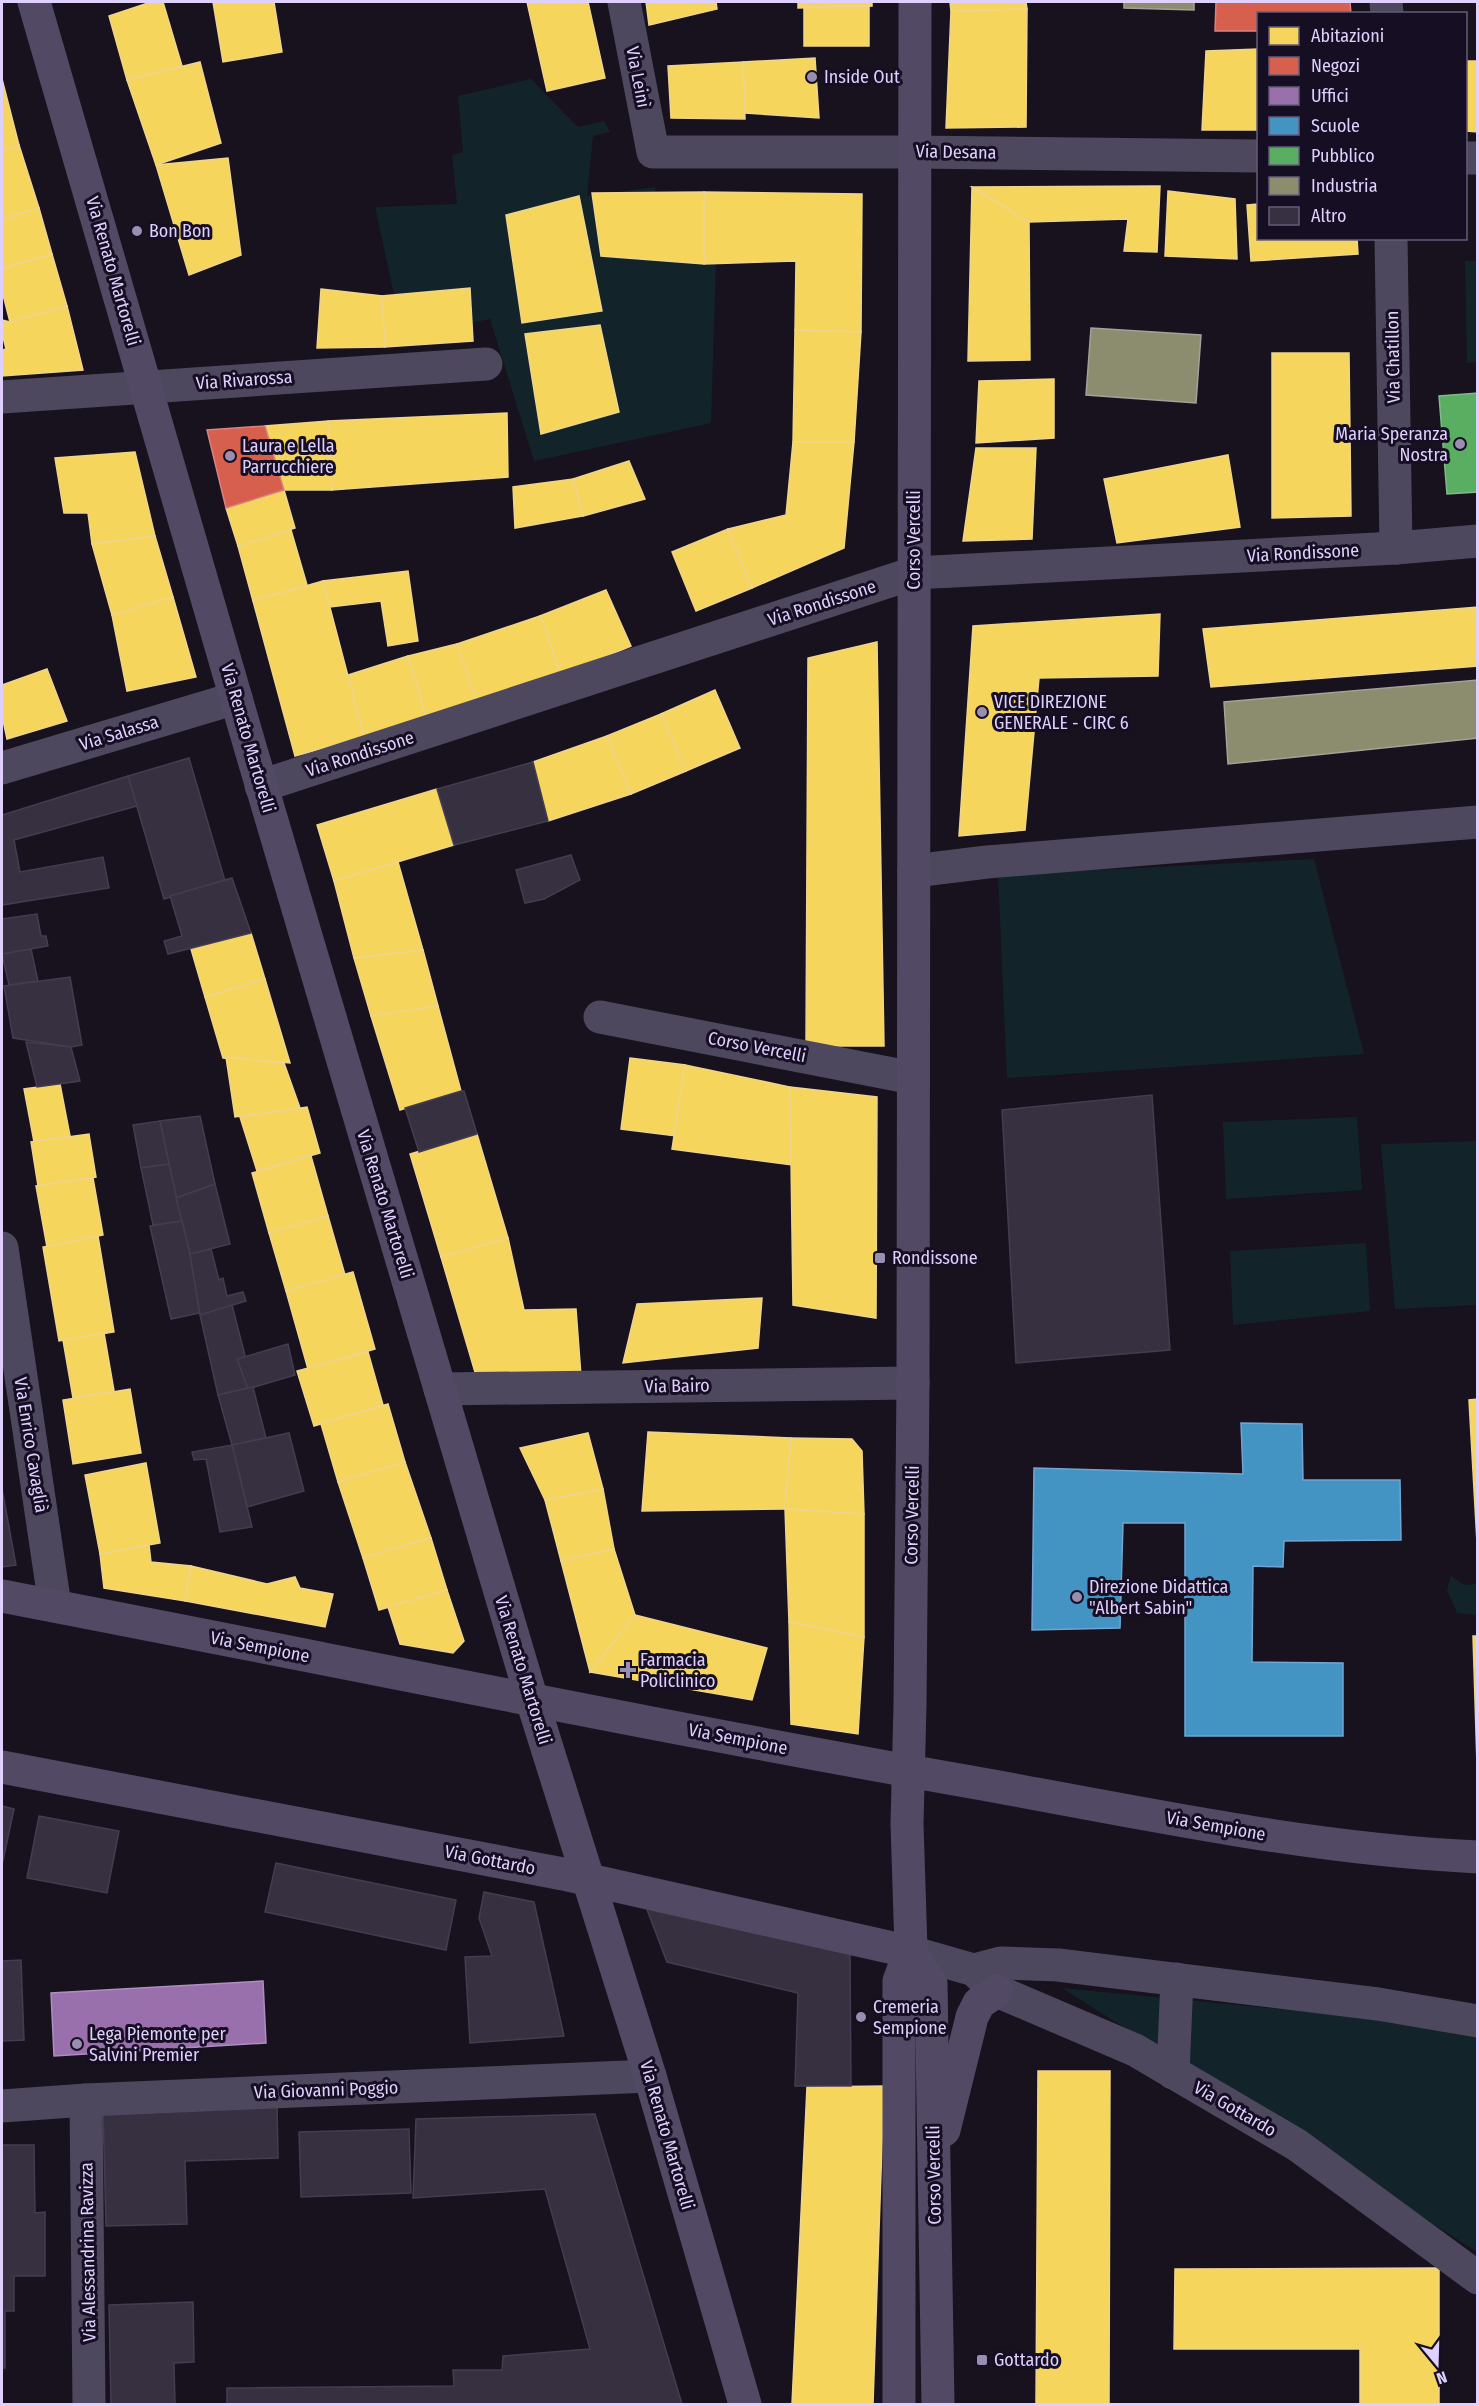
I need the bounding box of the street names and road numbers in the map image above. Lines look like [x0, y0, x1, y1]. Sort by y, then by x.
street label: Via Leinì [621, 45, 655, 110]
street label: Via Desana [915, 140, 997, 164]
street label: Via Renato Martorelli [81, 194, 145, 348]
street label: Via Chatillon [1381, 310, 1405, 404]
street label: Via Rivarossa [195, 366, 293, 394]
street label: Corso Vercelli [903, 490, 925, 590]
street label: Via Rondissone [1246, 539, 1360, 567]
street label: Via Rondissone [765, 575, 879, 631]
street label: Via Renato Martorelli [216, 661, 280, 815]
street label: Via Salassa [77, 711, 161, 755]
street label: Via Rondissone [303, 726, 417, 782]
street label: Corso Vercelli [706, 1027, 808, 1067]
street label: Via Renato Martorelli [352, 1127, 418, 1281]
street label: Via Bairo [644, 1374, 710, 1398]
street label: Via Enrico Cavaglià [9, 1376, 53, 1514]
street label: Corso Vercelli [900, 1465, 924, 1565]
street label: Via Renato Martorelli [490, 1593, 556, 1747]
street label: Via Sempione [209, 1627, 311, 1667]
street label: Via Sempione [687, 1719, 789, 1759]
street label: Via Sempione [1165, 1806, 1267, 1846]
street label: Via Gottardo [443, 1840, 537, 1880]
street label: Via Renato Martorelli [635, 2058, 699, 2212]
street label: Via Giovanni Poggio [253, 2076, 399, 2104]
street label: Via Gottardo [1190, 2077, 1280, 2141]
street label: Corso Vercelli [922, 2125, 946, 2225]
street label: Via Alessandrina Ravizza [75, 2162, 101, 2342]

